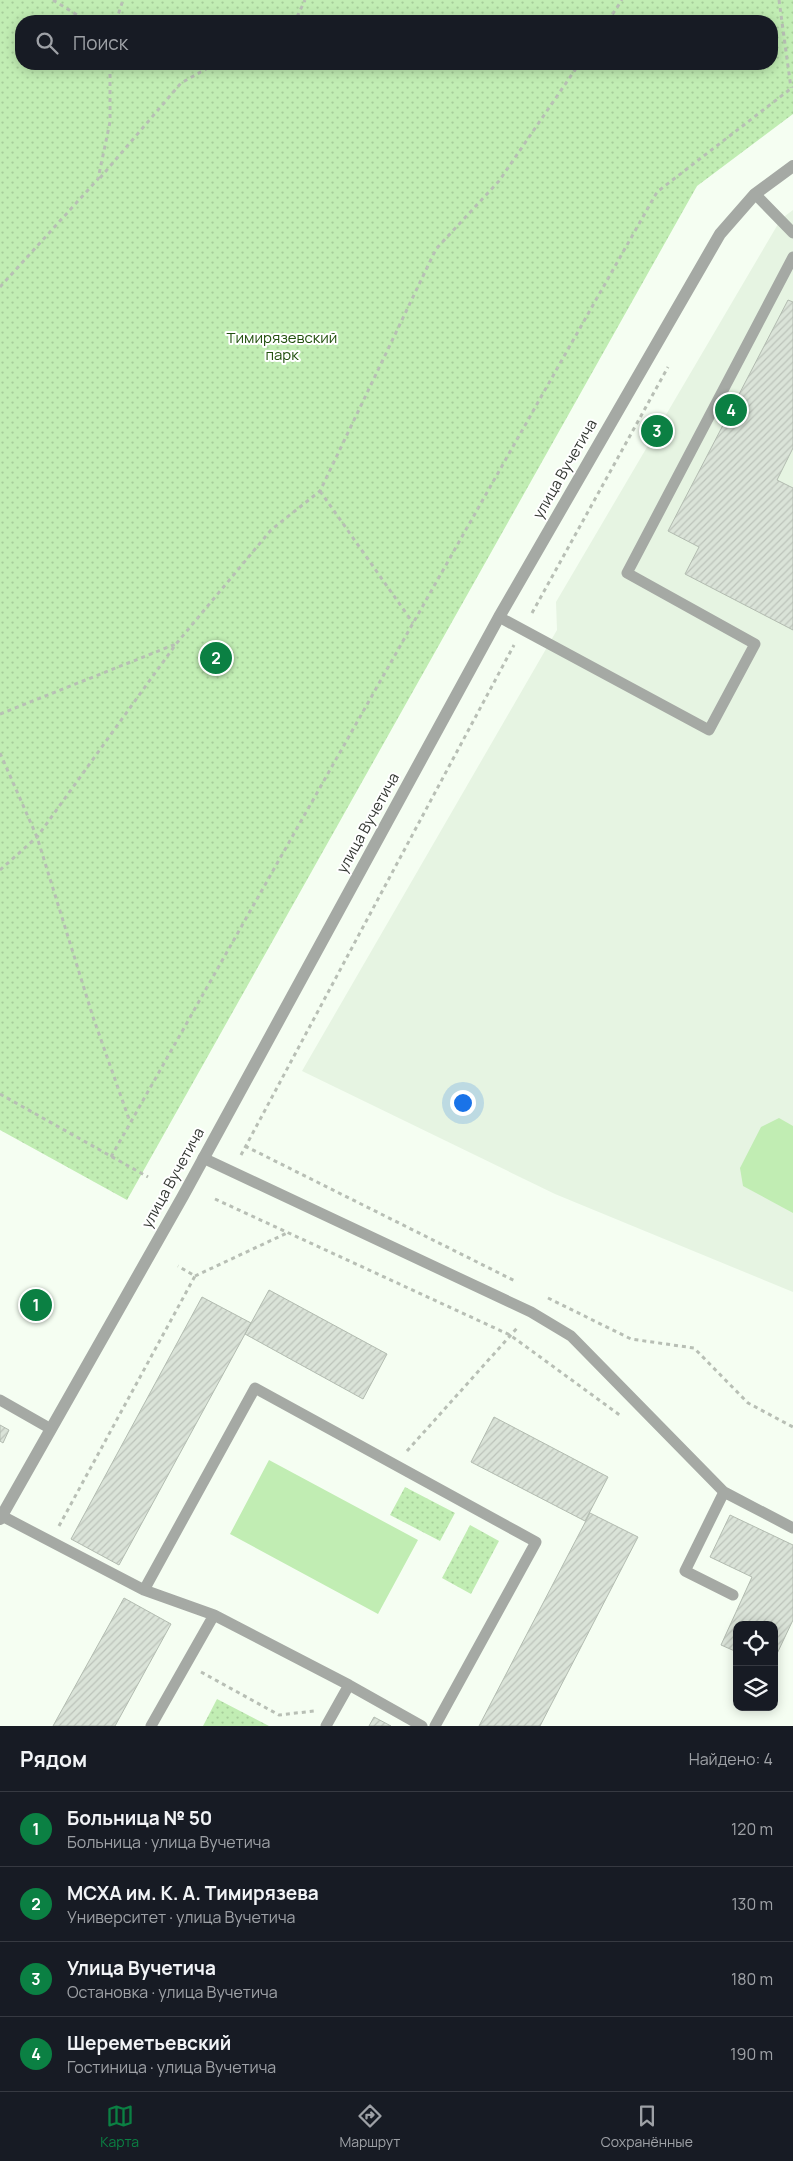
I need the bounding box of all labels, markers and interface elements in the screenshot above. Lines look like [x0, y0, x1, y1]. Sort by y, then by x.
search box [15, 15, 778, 70]
icon: search [33, 29, 61, 57]
text: Поиск [73, 30, 128, 56]
park label: Тимирязевский парк [227, 327, 337, 365]
pin: 4 [715, 391, 747, 429]
pin: 3 [641, 412, 673, 450]
street label: улица Вучетича [527, 415, 602, 522]
pin: 2 [200, 639, 232, 677]
street label: улица Вучетича [331, 769, 404, 877]
your location [450, 1090, 476, 1116]
street label: улица Вучетича [136, 1124, 209, 1232]
pin: 1 [20, 1286, 52, 1324]
map controls [733, 1621, 778, 1711]
button: locate [733, 1621, 778, 1666]
button: layers [733, 1666, 778, 1711]
text: Рядом [20, 1745, 87, 1773]
text: Найдено: 4 [689, 1748, 773, 1770]
text: Больница № 50 [67, 1805, 212, 1831]
text: 1 [32, 1818, 40, 1840]
text: 120 m [731, 1818, 773, 1840]
text: Больница · улица Вучетича [67, 1831, 270, 1853]
text: МСХА им. К. А. Тимирязева [67, 1880, 319, 1906]
text: 2 [31, 1893, 41, 1915]
text: 130 m [731, 1893, 773, 1915]
text: Университет · улица Вучетича [67, 1906, 296, 1928]
text: Улица Вучетича [67, 1955, 216, 1981]
text: 3 [31, 1968, 41, 1990]
text: 180 m [731, 1968, 773, 1990]
text: Остановка · улица Вучетича [67, 1981, 278, 2003]
text: Шереметьевский [67, 2030, 231, 2056]
text: 4 [31, 2043, 41, 2065]
text: 190 m [730, 2043, 773, 2065]
text: Гостиница · улица Вучетича [67, 2056, 276, 2078]
tab: Карта [100, 2102, 139, 2151]
tab: Маршрут [339, 2102, 400, 2151]
tab: Сохранённые [601, 2102, 693, 2151]

